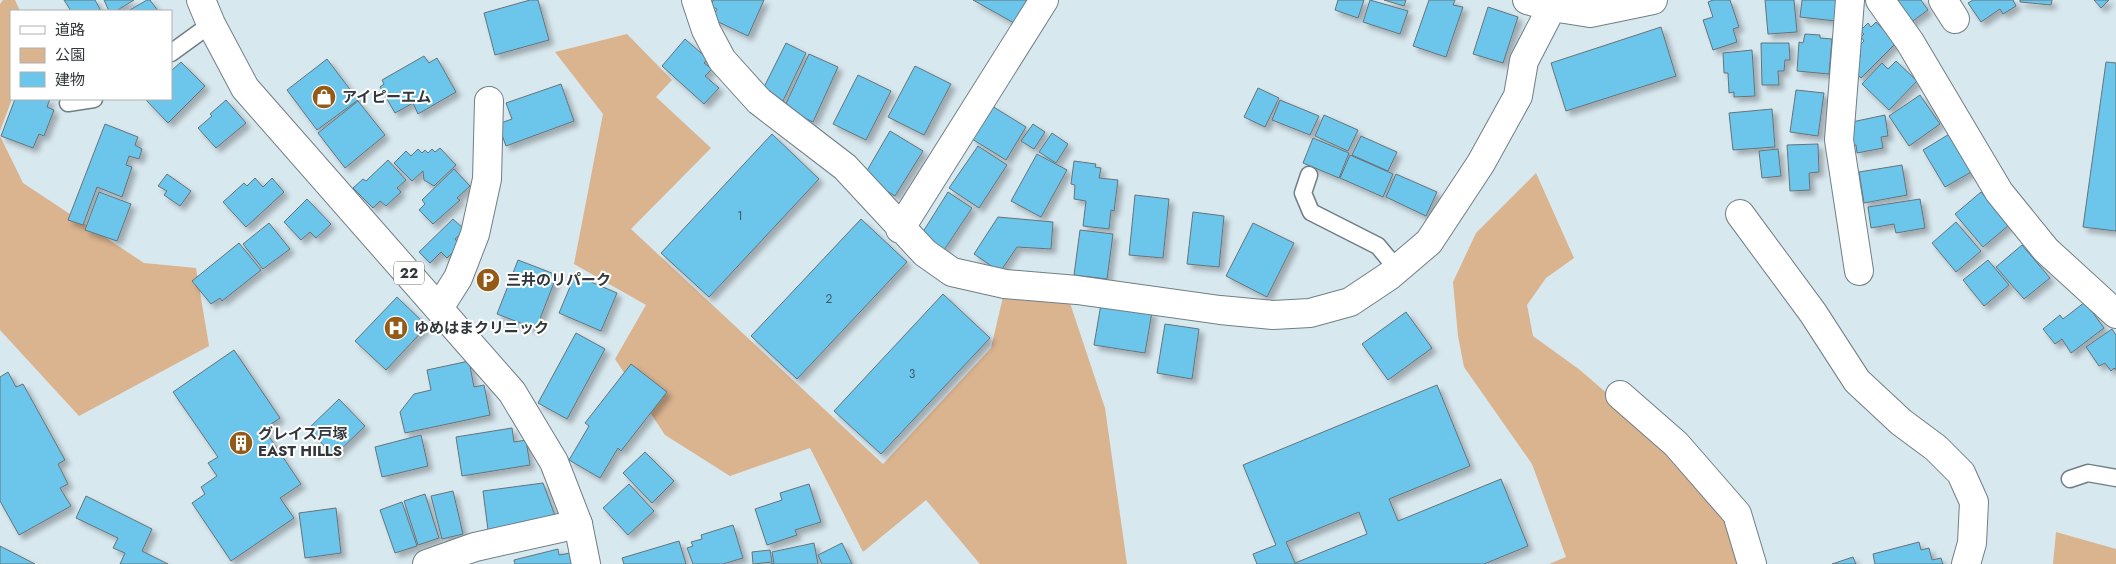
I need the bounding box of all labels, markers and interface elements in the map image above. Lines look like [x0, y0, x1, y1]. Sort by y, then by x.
legend [10, 10, 172, 100]
text: 道路 [55, 19, 85, 41]
text: 公園 [55, 44, 85, 66]
text: 建物 [55, 69, 85, 91]
shop icon: アイピーエム [311, 84, 337, 110]
place label: アイピーエム [342, 86, 431, 108]
house number: 1 [737, 207, 743, 225]
road number: 22 [394, 262, 424, 284]
parking icon: 三井のリパーク [475, 267, 501, 293]
place label: 三井のリパーク [506, 269, 611, 291]
house number: 2 [826, 290, 833, 308]
hospital icon: ゆめはまクリニック [383, 315, 409, 341]
place label: ゆめはまクリニック [414, 317, 549, 339]
house number: 3 [909, 365, 916, 383]
place label: グレイス戸塚 EAST HILLS [258, 423, 348, 462]
building icon: グレイス戸塚 EAST HILLS [228, 430, 254, 456]

